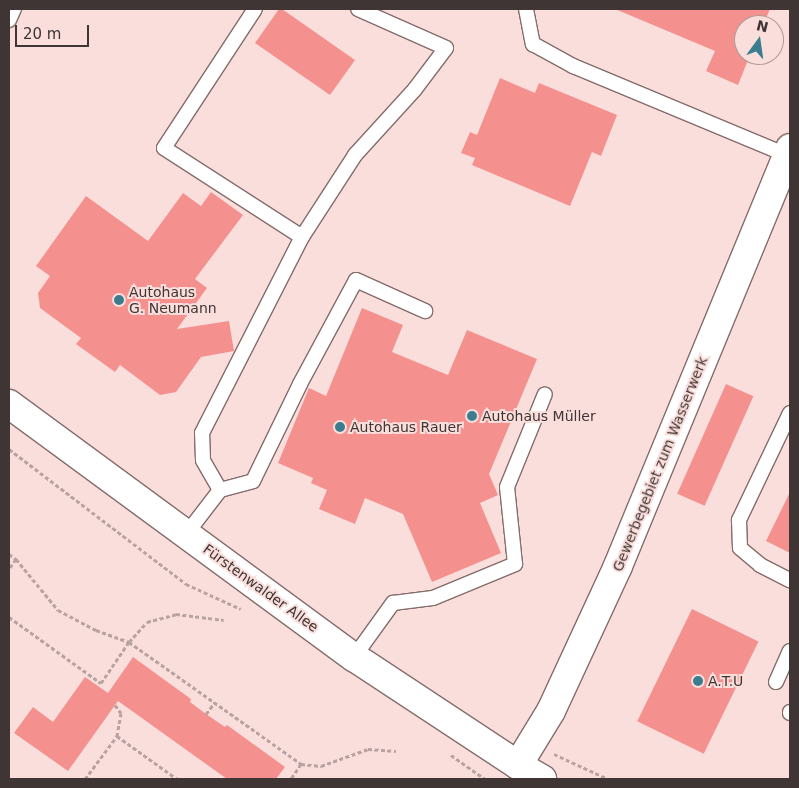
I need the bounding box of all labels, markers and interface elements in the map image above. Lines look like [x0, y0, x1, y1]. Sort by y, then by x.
scale bar [18, 15, 91, 47]
north arrow [734, 15, 784, 65]
text: N [755, 17, 770, 36]
text: 20 m [23, 25, 61, 43]
place label: Autohaus G. Neumann [129, 284, 217, 316]
marker: Autohaus G. Neumann [113, 294, 125, 306]
street label: Gewerbegebiet zum Wasserwerk [609, 354, 711, 574]
place label: Autohaus Müller [482, 408, 596, 424]
marker: Autohaus Müller [466, 410, 478, 422]
place label: Autohaus Rauer [350, 419, 462, 435]
marker: Autohaus Rauer [334, 421, 346, 433]
street label: Fürstenwalder Allee [200, 541, 322, 635]
place label: A.T.U [708, 673, 743, 689]
marker: A.T.U [692, 675, 704, 687]

